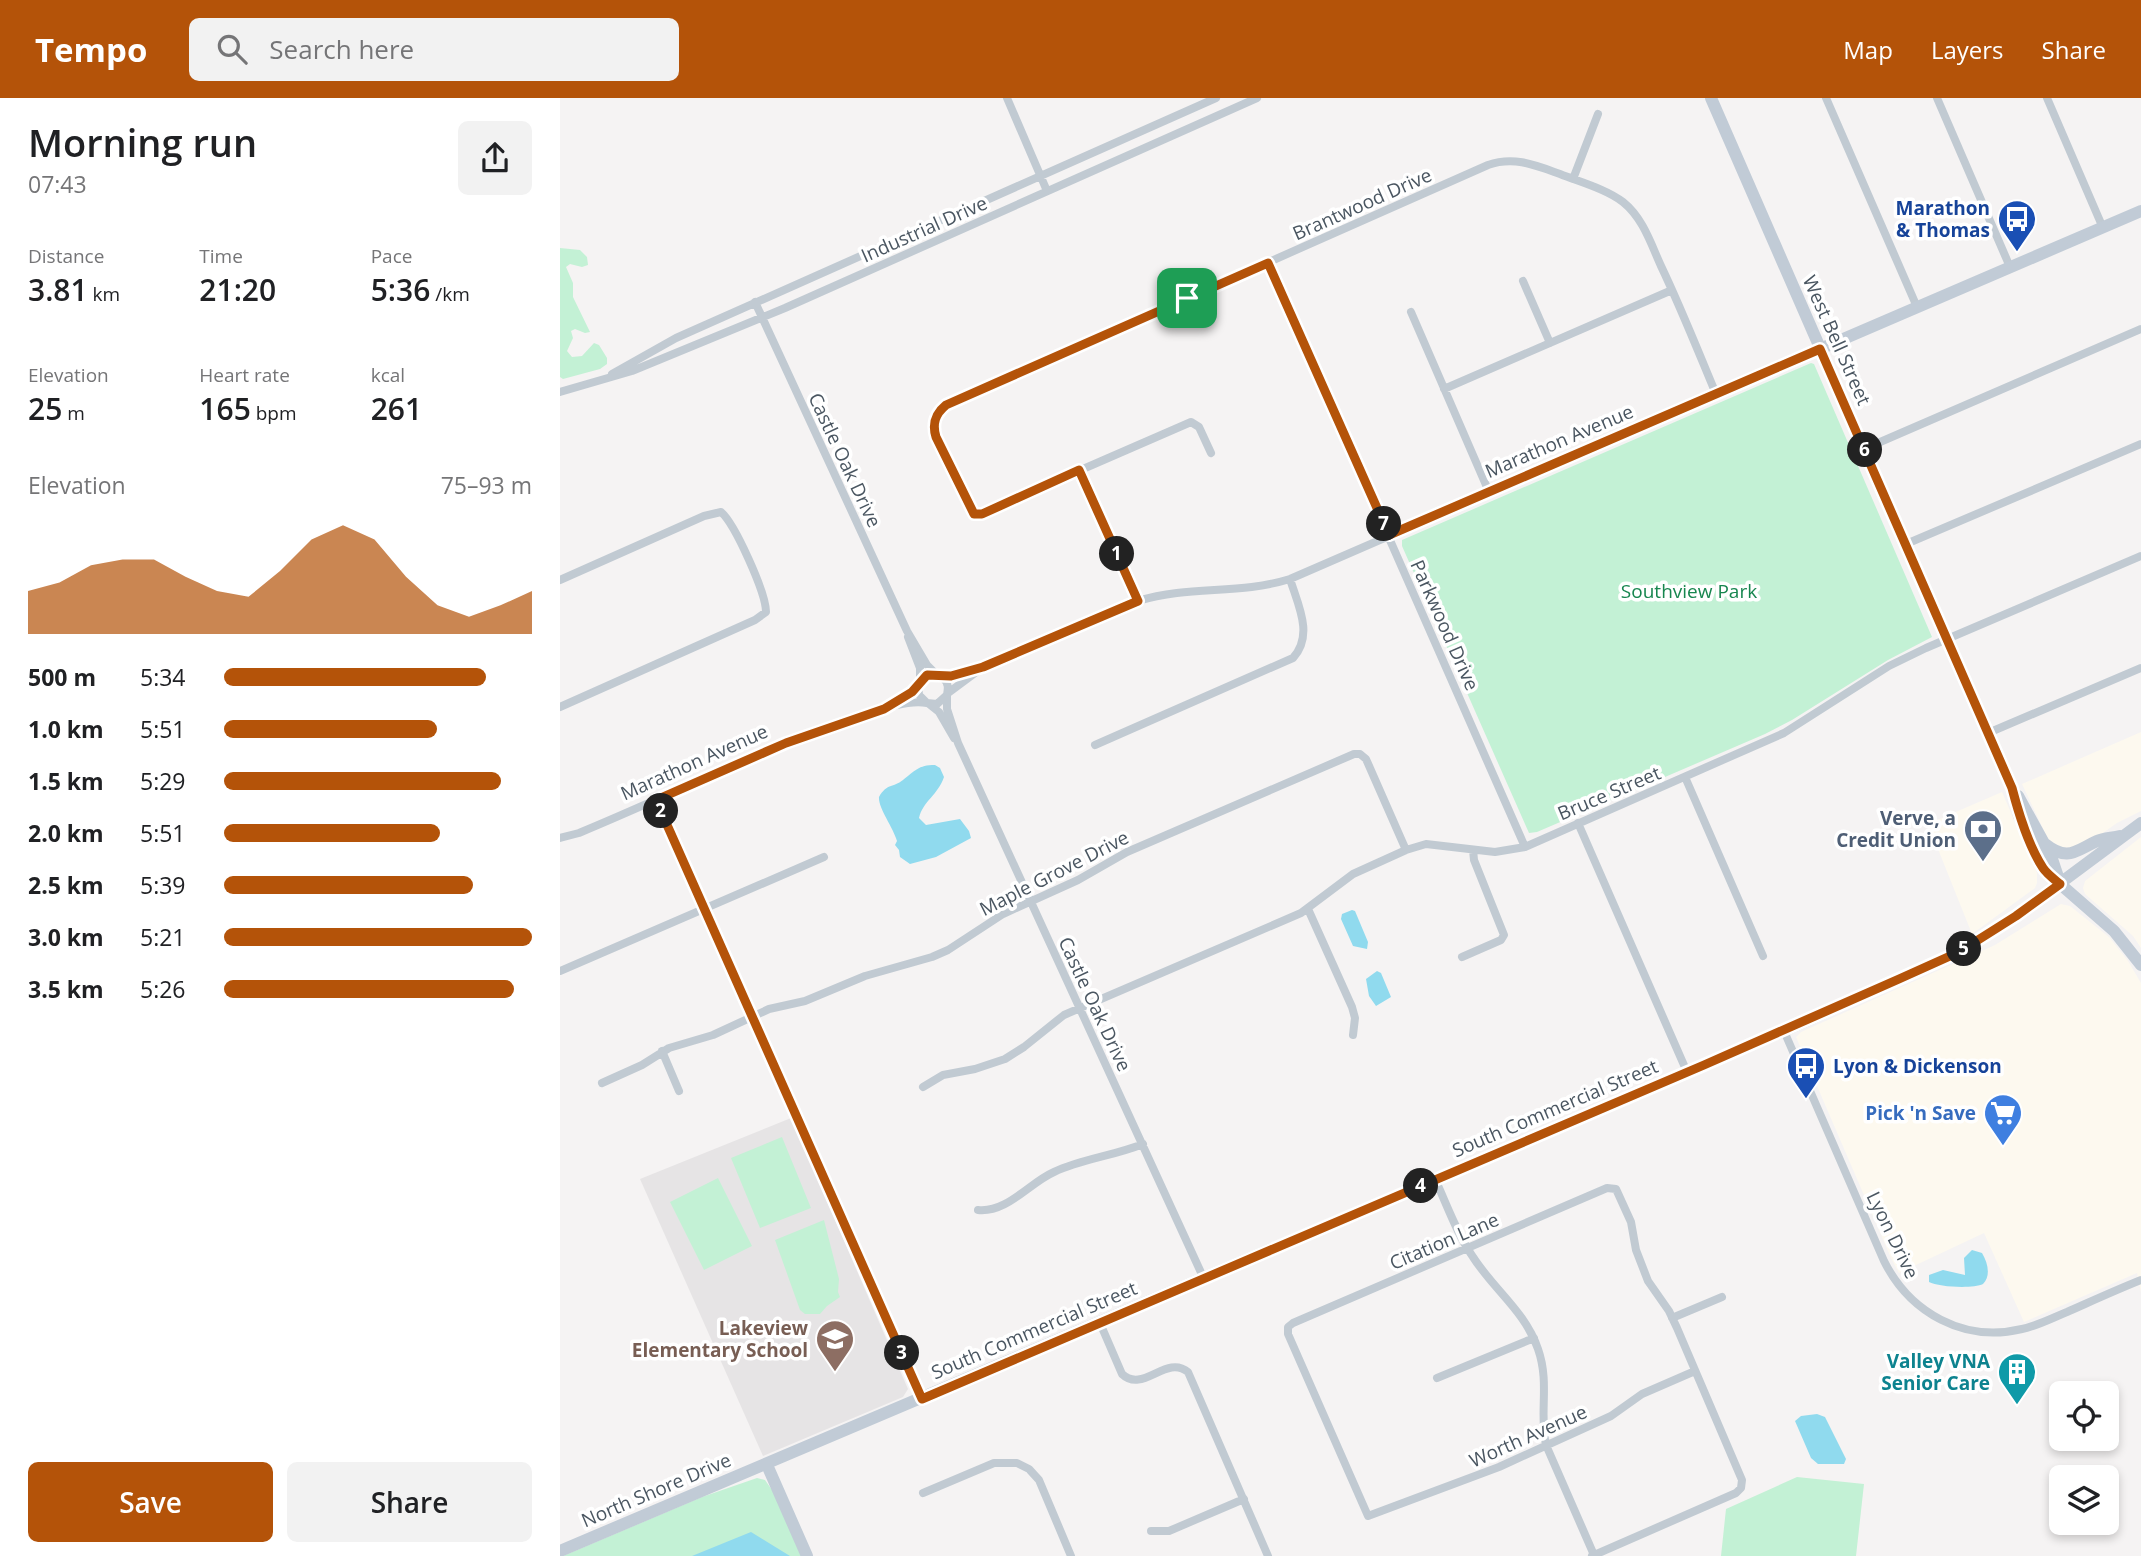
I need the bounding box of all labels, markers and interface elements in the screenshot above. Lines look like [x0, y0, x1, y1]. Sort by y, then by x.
search box [189, 18, 679, 81]
text: Tempo [35, 27, 147, 72]
icon: search [213, 30, 251, 68]
text: Search here [269, 31, 414, 67]
text: Map [1843, 33, 1893, 66]
text: Layers [1931, 33, 2004, 66]
text: Share [2042, 33, 2106, 66]
text: Morning run [28, 116, 257, 168]
button: share [458, 121, 532, 195]
street label: Brantwood Drive [1288, 162, 1436, 246]
text: 07:43 [28, 168, 87, 200]
street label: Industrial Drive [857, 190, 991, 268]
place label: Marathon & Thomas [1896, 195, 1990, 243]
bus stop icon: Marathon & Thomas [1996, 198, 2038, 253]
text: Distance [28, 243, 104, 269]
text: Time [199, 243, 243, 269]
text: Pace [371, 243, 412, 269]
pin [1157, 268, 1217, 328]
text: 3.81 [28, 269, 88, 310]
text: 21:20 [199, 269, 276, 310]
text: 5:36 [371, 269, 430, 310]
street label: West Bell Street [1797, 271, 1877, 409]
icon: arrive [1168, 279, 1206, 317]
text: km [88, 281, 120, 307]
text: /km [430, 281, 470, 307]
text: Elevation [28, 362, 109, 388]
text: Heart rate [199, 362, 290, 388]
text: kcal [371, 362, 405, 388]
text: 25 [28, 388, 62, 429]
text: 165 [199, 388, 251, 429]
text: 261 [371, 388, 422, 429]
street label: Castle Oak Drive [802, 389, 888, 531]
street label: Marathon Avenue [1481, 398, 1637, 484]
text: m [62, 400, 85, 426]
text: bpm [251, 400, 297, 426]
pin: 6 [1848, 432, 1882, 468]
text: 6 [1859, 436, 1870, 462]
text: Elevation [28, 469, 126, 501]
text: 75–93 m [441, 469, 532, 501]
pin: 7 [1366, 506, 1402, 542]
text: 7 [1378, 510, 1389, 536]
pin: 1 [1100, 536, 1134, 572]
text: 1 [1111, 540, 1122, 566]
street label: Parkwood Drive [1405, 556, 1485, 694]
park label: Southview Park [1621, 578, 1757, 604]
text: 500 m [28, 661, 96, 693]
text: 5:34 [140, 661, 186, 693]
text: 1.0 km [28, 713, 104, 745]
text: 5:51 [140, 713, 186, 745]
street label: Marathon Avenue [616, 718, 772, 806]
street label: Bruce Street [1554, 760, 1665, 826]
text: 1.5 km [28, 765, 104, 797]
text: 5:29 [140, 765, 186, 797]
pin: 2 [644, 794, 679, 828]
text: 2 [655, 797, 666, 823]
place label: Verve, a Credit Union [1836, 805, 1956, 853]
bank icon: Verve, a Credit Union [1962, 808, 2004, 863]
text: 2.0 km [28, 817, 104, 849]
text: 5:51 [140, 817, 186, 849]
street label: Maple Grove Drive [975, 824, 1133, 922]
text: 2.5 km [28, 869, 104, 901]
text: 5:39 [140, 869, 186, 901]
text: 3.0 km [28, 921, 104, 953]
text: 5:21 [140, 921, 186, 953]
pin: 5 [1946, 932, 1982, 966]
street label: Castle Oak Drive [1052, 933, 1138, 1075]
text: 5 [1958, 935, 1969, 961]
text: 3.5 km [28, 973, 104, 1005]
text: 5:26 [140, 973, 186, 1005]
bus stop icon: Lyon & Dickenson [1785, 1045, 1827, 1100]
street label: South Commercial Street [1448, 1053, 1662, 1163]
place label: Lyon & Dickenson [1833, 1053, 2002, 1079]
supermarket icon: Pick 'n Save [1982, 1092, 2024, 1147]
place label: Pick 'n Save [1865, 1100, 1976, 1126]
pin: 4 [1404, 1168, 1438, 1204]
text: 4 [1415, 1172, 1426, 1198]
street label: Lyon Drive [1861, 1187, 1925, 1283]
street label: Citation Lane [1385, 1206, 1503, 1276]
street label: South Commercial Street [927, 1275, 1141, 1385]
place label: Lakeview Elementary School [632, 1315, 809, 1363]
school or university icon: Lakeview Elementary School [814, 1318, 856, 1373]
pin: 3 [884, 1336, 920, 1370]
text: 3 [896, 1339, 907, 1365]
place label: Valley VNA Senior Care [1881, 1348, 1991, 1396]
building icon: Valley VNA Senior Care [1996, 1351, 2038, 1406]
map controls [2049, 1381, 2119, 1535]
button: locate [2049, 1381, 2119, 1451]
street label: Worth Avenue [1465, 1398, 1591, 1474]
street label: North Shore Drive [577, 1447, 735, 1533]
button: Save [28, 1462, 273, 1542]
button: Share [287, 1462, 532, 1542]
button: layers [2049, 1465, 2119, 1535]

